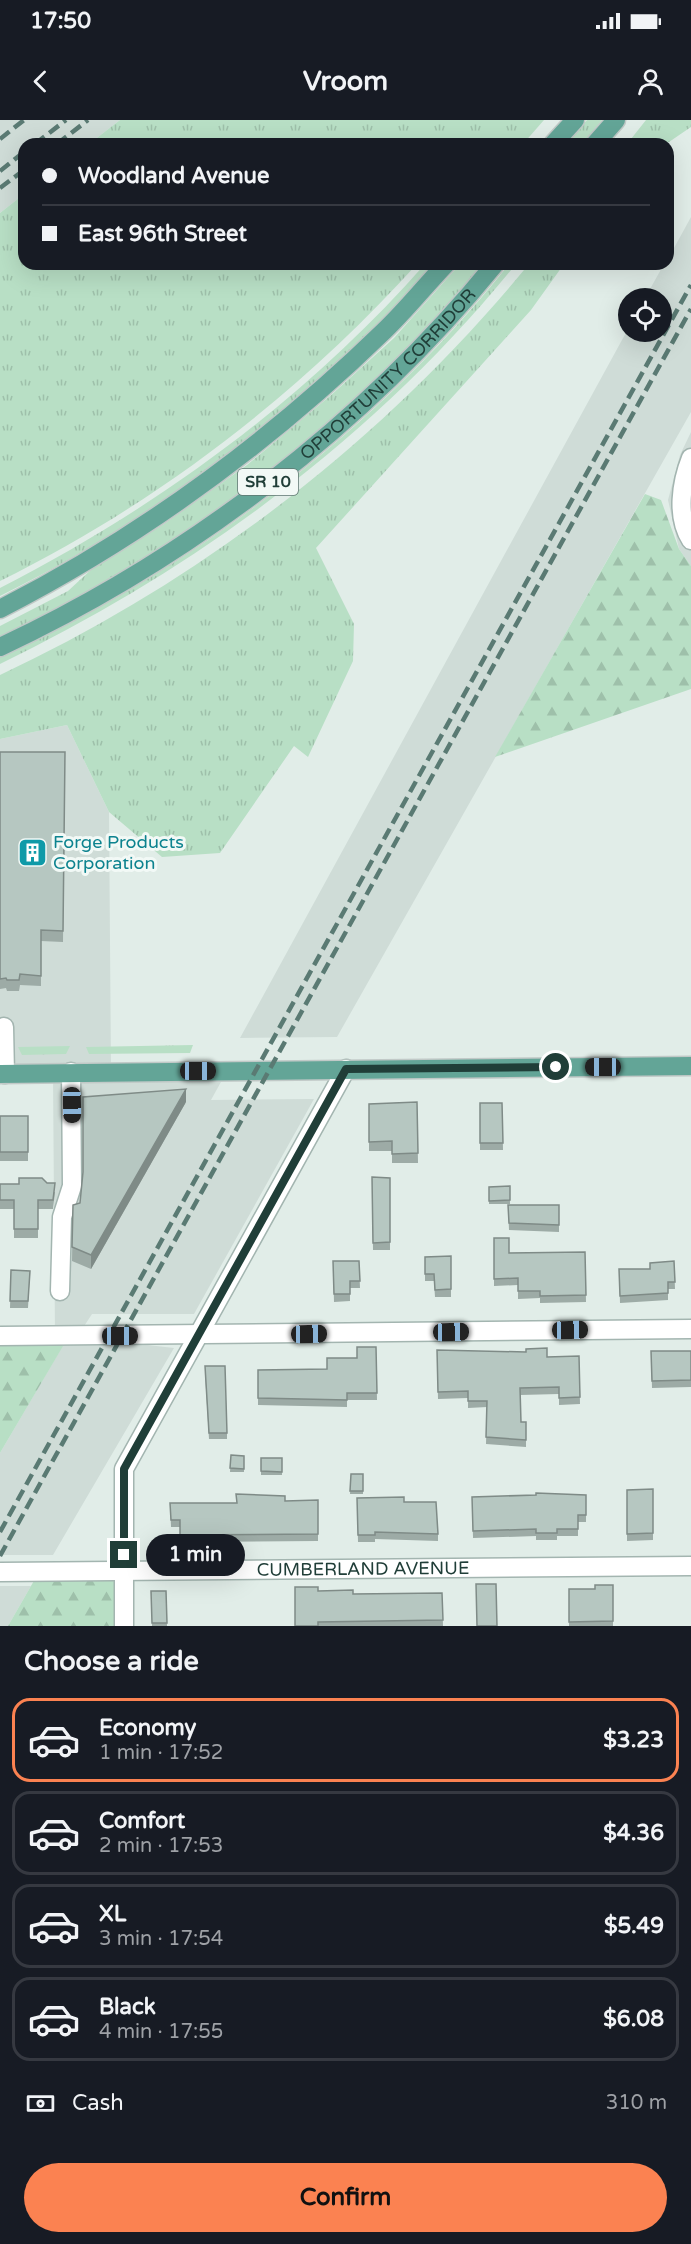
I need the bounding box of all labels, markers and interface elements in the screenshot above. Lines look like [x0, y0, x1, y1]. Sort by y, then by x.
text: 17:50 [30, 8, 91, 34]
icon: back [24, 65, 57, 98]
text: Vroom [303, 65, 388, 98]
icon: person [634, 65, 667, 98]
text: Woodland Avenue [78, 163, 269, 189]
text: East 96th Street [78, 221, 247, 247]
street label: OPPORTUNITY CORRIDOR [295, 284, 481, 465]
map controls [618, 288, 672, 342]
button: locate [618, 288, 672, 342]
road number: SR 10 [238, 469, 298, 495]
place label: Forge Products Corporation [53, 831, 184, 874]
building icon: Forge Products Corporation [16, 836, 48, 868]
route start [542, 1053, 569, 1080]
car [585, 1058, 621, 1076]
car [180, 1062, 216, 1080]
car [63, 1087, 81, 1123]
car [552, 1321, 588, 1339]
car [433, 1323, 469, 1341]
car [291, 1325, 327, 1343]
car [102, 1327, 138, 1345]
callout: 1 min [145, 1534, 244, 1576]
route end [110, 1541, 137, 1568]
text: 1 min [169, 1543, 222, 1567]
street label: CUMBERLAND AVENUE [257, 1557, 469, 1581]
text: Choose a ride [24, 1645, 199, 1678]
icon: car [27, 1713, 81, 1767]
text: Economy [99, 1715, 196, 1741]
text: $3.23 [603, 1727, 664, 1753]
text: 1 min · 17:52 [99, 1741, 223, 1765]
icon: car [27, 1806, 81, 1860]
text: Comfort [99, 1808, 185, 1834]
text: $4.36 [603, 1820, 664, 1846]
text: 2 min · 17:53 [99, 1834, 223, 1858]
icon: car [27, 1899, 81, 1953]
text: XL [99, 1901, 126, 1927]
text: $5.49 [604, 1913, 664, 1939]
text: 3 min · 17:54 [99, 1927, 223, 1951]
icon: car [27, 1992, 81, 2046]
text: Black [99, 1994, 156, 2020]
text: $6.08 [603, 2006, 664, 2032]
text: 4 min · 17:55 [99, 2020, 223, 2044]
icon: cash [24, 2087, 57, 2120]
text: Cash [72, 2090, 124, 2116]
text: 310 m [606, 2091, 667, 2115]
button: Confirm [24, 2163, 667, 2232]

